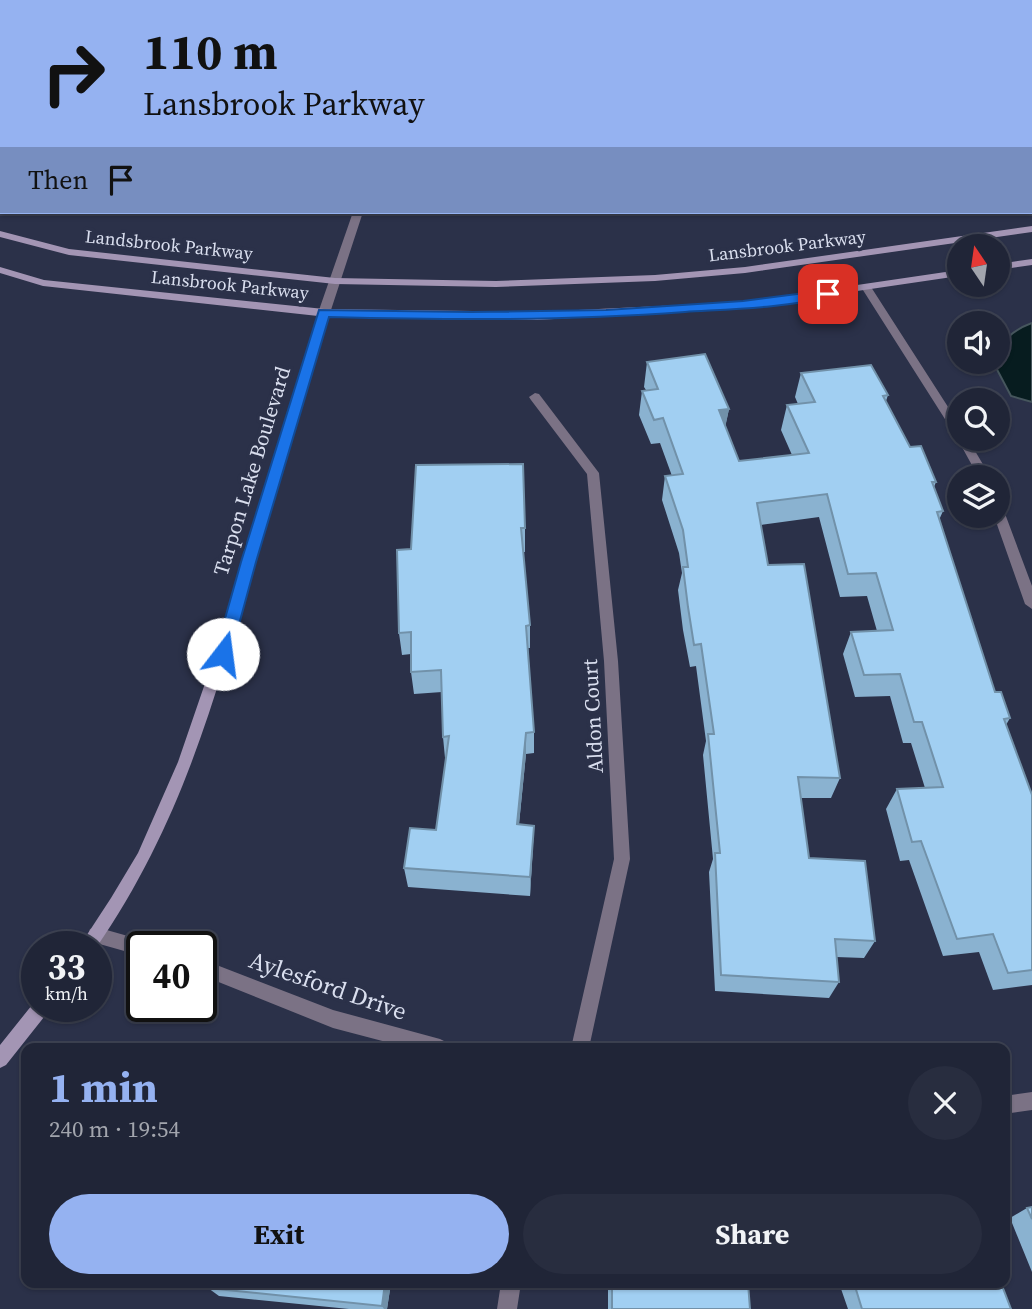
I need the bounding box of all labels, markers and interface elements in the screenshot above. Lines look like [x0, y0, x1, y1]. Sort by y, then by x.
text: 110 m [143, 18, 278, 85]
icon: right [28, 28, 119, 119]
text: Lansbrook Parkway [143, 82, 425, 126]
icon: arrive [102, 161, 140, 199]
text: Then [28, 162, 88, 198]
street label: Landsbrook Parkway [84, 223, 255, 266]
street label: Lansbrook Parkway [707, 223, 868, 268]
north arrow [947, 234, 1010, 298]
map controls [947, 234, 1010, 528]
street label: Lansbrook Parkway [150, 264, 311, 305]
pin [798, 264, 858, 324]
icon: arrive [809, 275, 847, 313]
button: sound [947, 311, 1010, 374]
street label: Tarpon Lake Boulevard [206, 363, 297, 579]
button: search [947, 388, 1010, 451]
button: layers [947, 465, 1010, 528]
position arrow [186, 617, 260, 691]
street label: Aldon Court [575, 658, 610, 774]
speed limit sign: 40 [126, 931, 217, 1022]
text: 33 [48, 943, 85, 991]
street label: Aylesford Drive [245, 943, 411, 1028]
text: km/h [45, 981, 88, 1006]
text: 1 min [49, 1058, 158, 1116]
button: close [908, 1066, 982, 1140]
text: 240 m · 19:54 [49, 1113, 180, 1145]
button: Exit [49, 1194, 509, 1274]
button: Share [523, 1194, 982, 1274]

